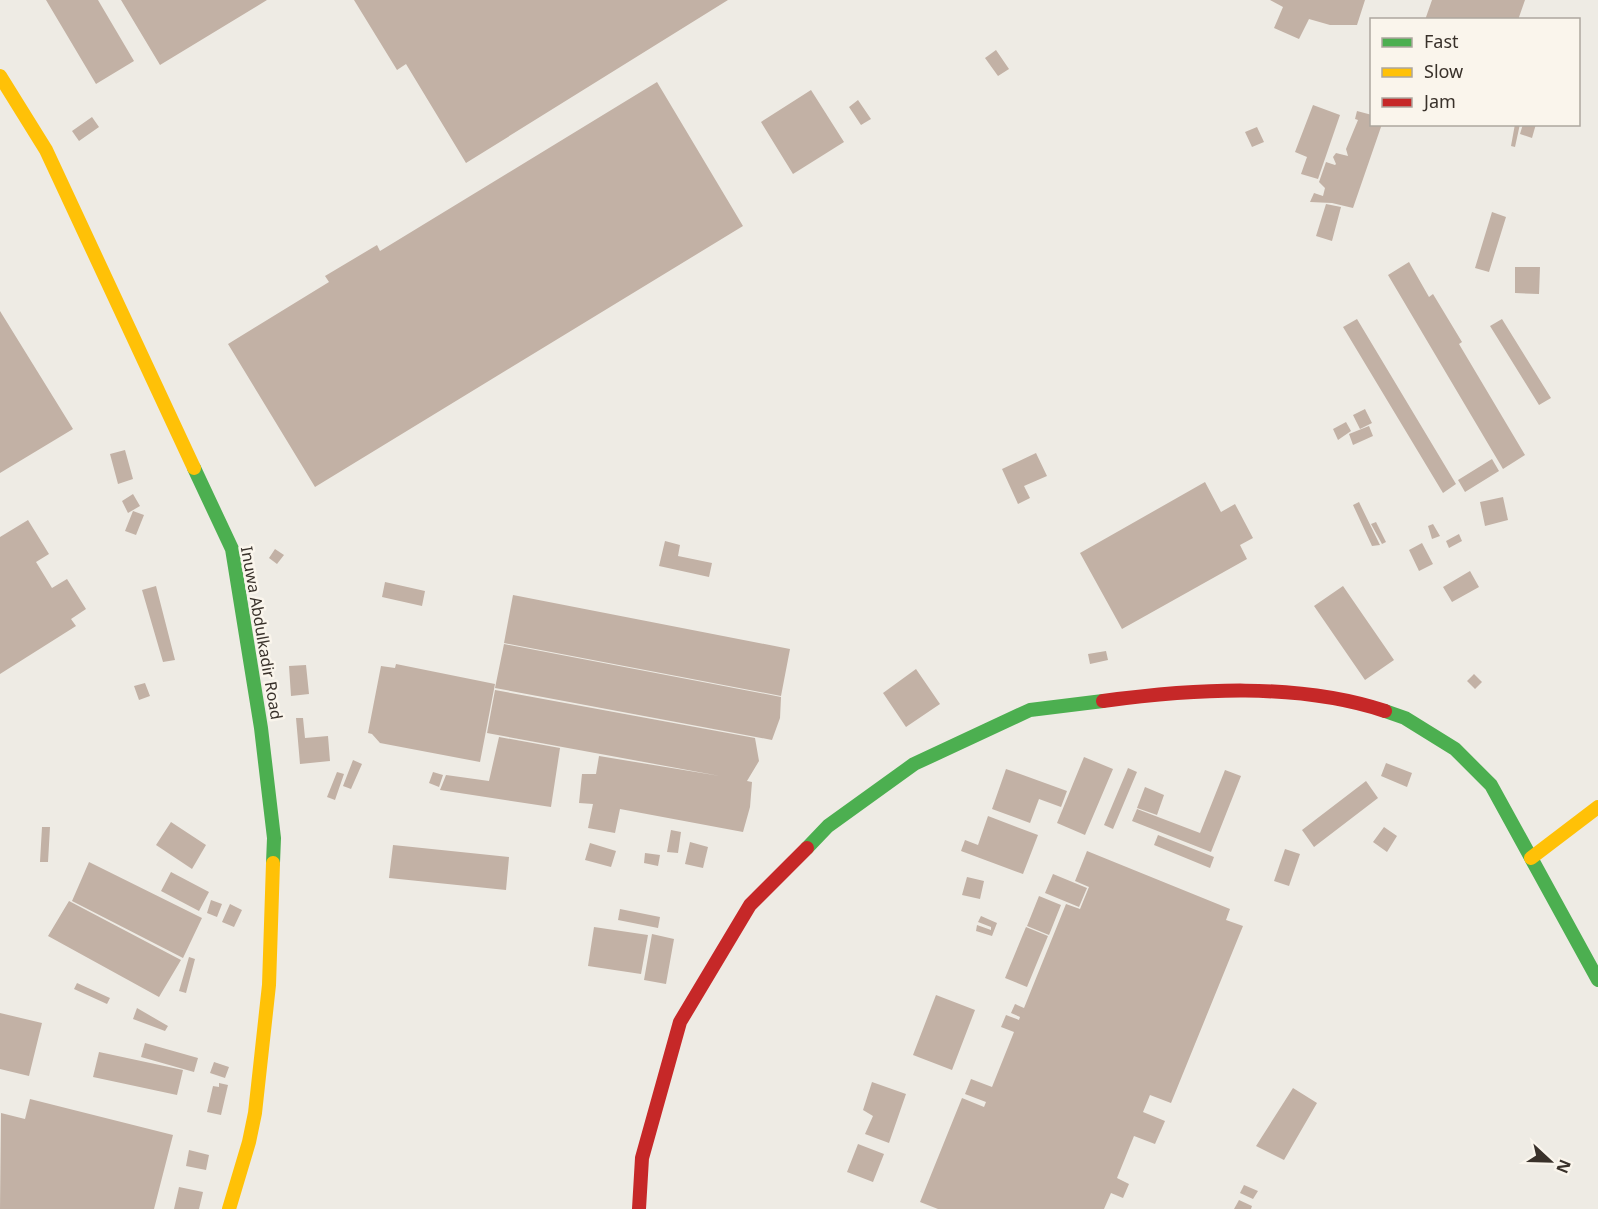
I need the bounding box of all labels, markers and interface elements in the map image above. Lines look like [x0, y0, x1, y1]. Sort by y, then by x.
legend [1370, 18, 1580, 126]
text: Fast [1424, 29, 1459, 53]
text: Slow [1424, 59, 1463, 83]
text: Jam [1422, 89, 1456, 113]
street label: Inuwa Abdulkadir Road [236, 545, 288, 721]
north arrow [1520, 1131, 1580, 1191]
text: N [1551, 1156, 1577, 1177]

